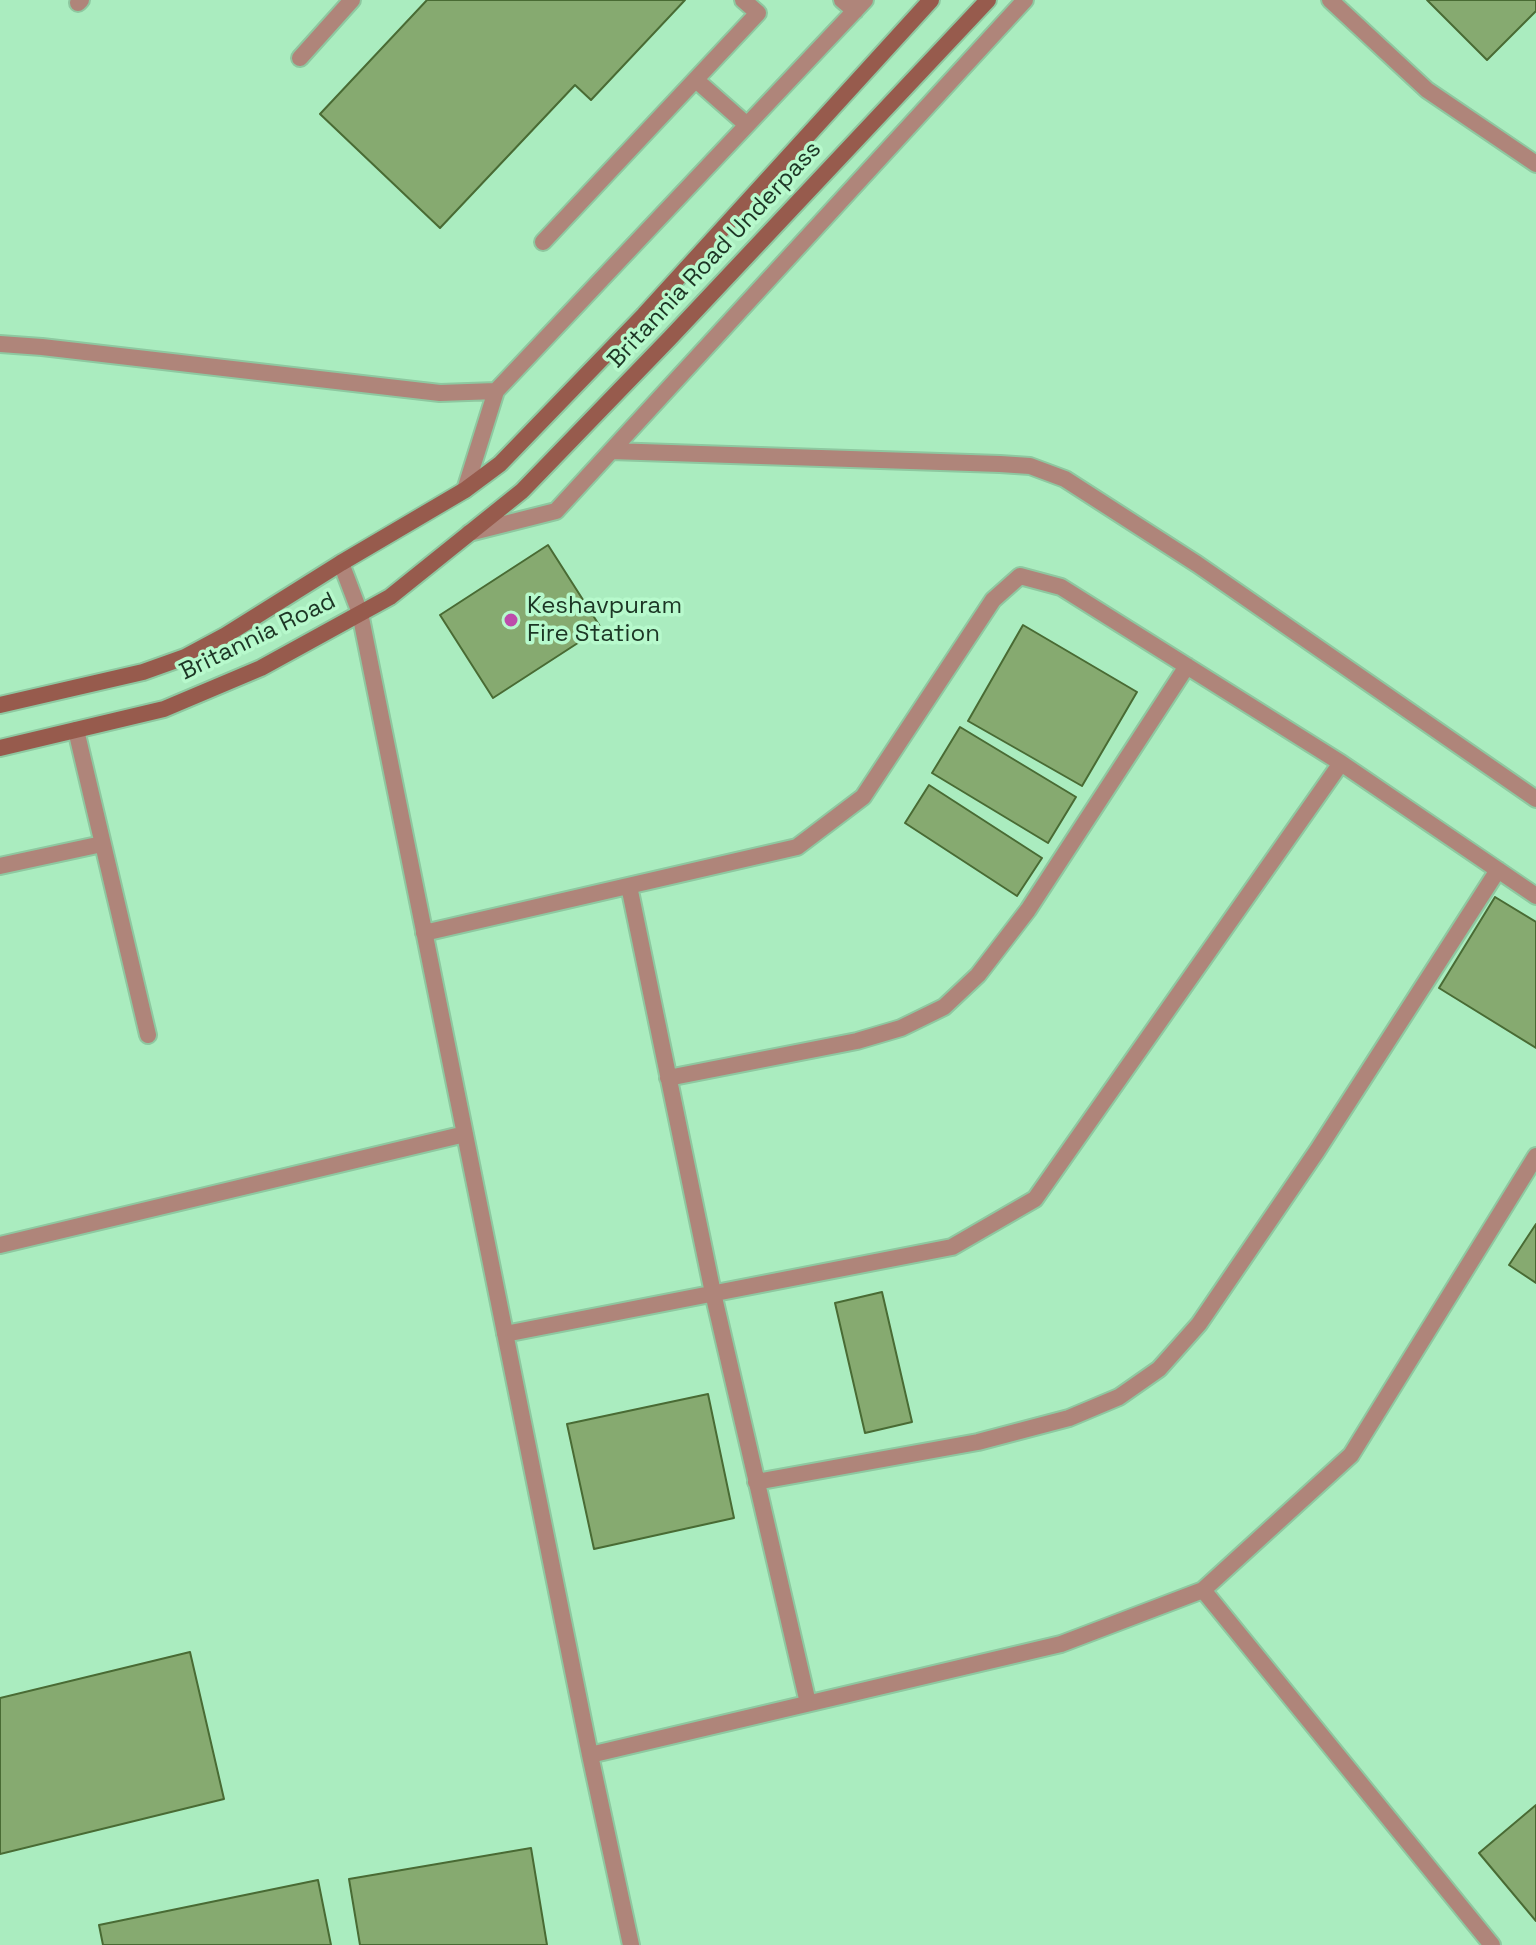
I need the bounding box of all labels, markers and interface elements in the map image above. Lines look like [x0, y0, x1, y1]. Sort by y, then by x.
street label: Britannia Road Underpass [602, 136, 828, 374]
street label: Britannia Road [175, 587, 341, 687]
place label: Keshavpuram Fire Station [527, 592, 682, 648]
marker: Keshavpuram Fire Station [502, 611, 520, 629]

